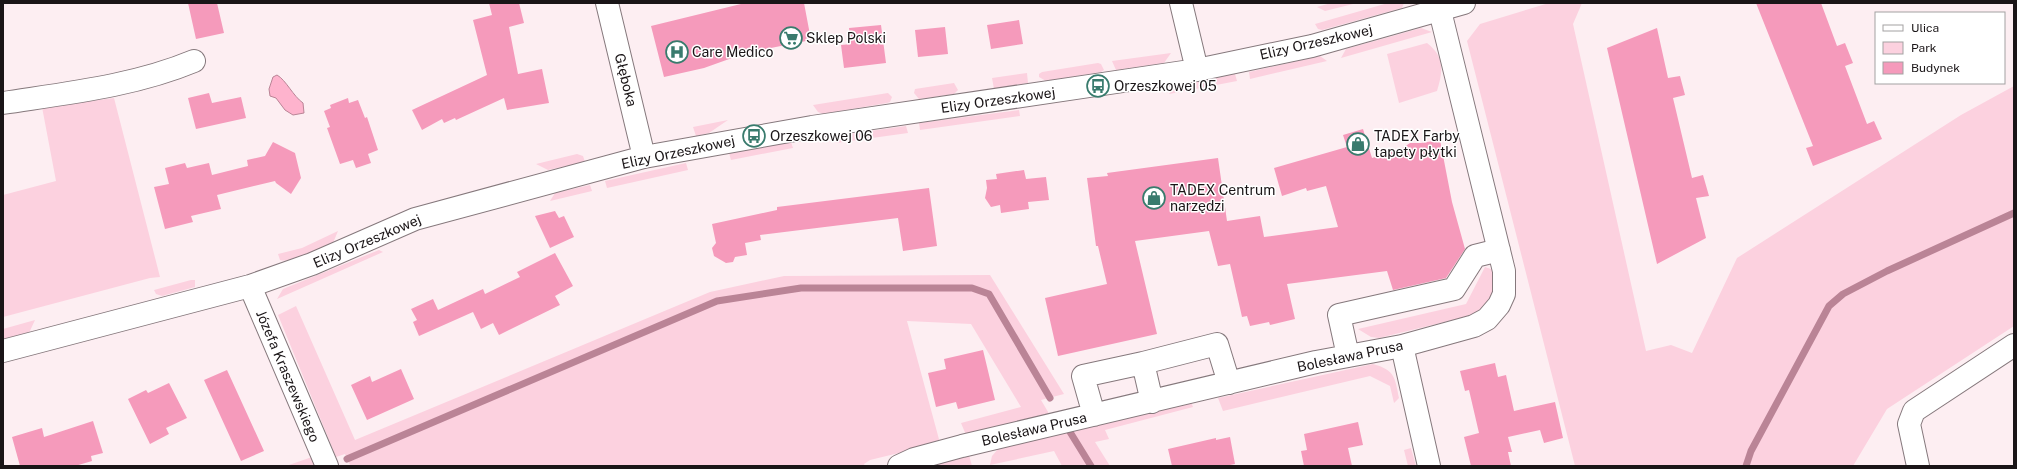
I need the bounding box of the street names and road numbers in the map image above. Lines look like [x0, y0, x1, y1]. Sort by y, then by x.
street label: Elizy Orzeszkowej [1258, 21, 1374, 63]
street label: Głęboka [612, 52, 640, 108]
street label: Elizy Orzeszkowej [940, 84, 1056, 116]
street label: Elizy Orzeszkowej [620, 132, 736, 172]
street label: Elizy Orzeszkowej [311, 211, 423, 271]
street label: Józefa Kraszewskiego [253, 308, 323, 444]
street label: Bolesława Prusa [1296, 337, 1404, 375]
street label: Bolesława Prusa [980, 409, 1088, 449]

